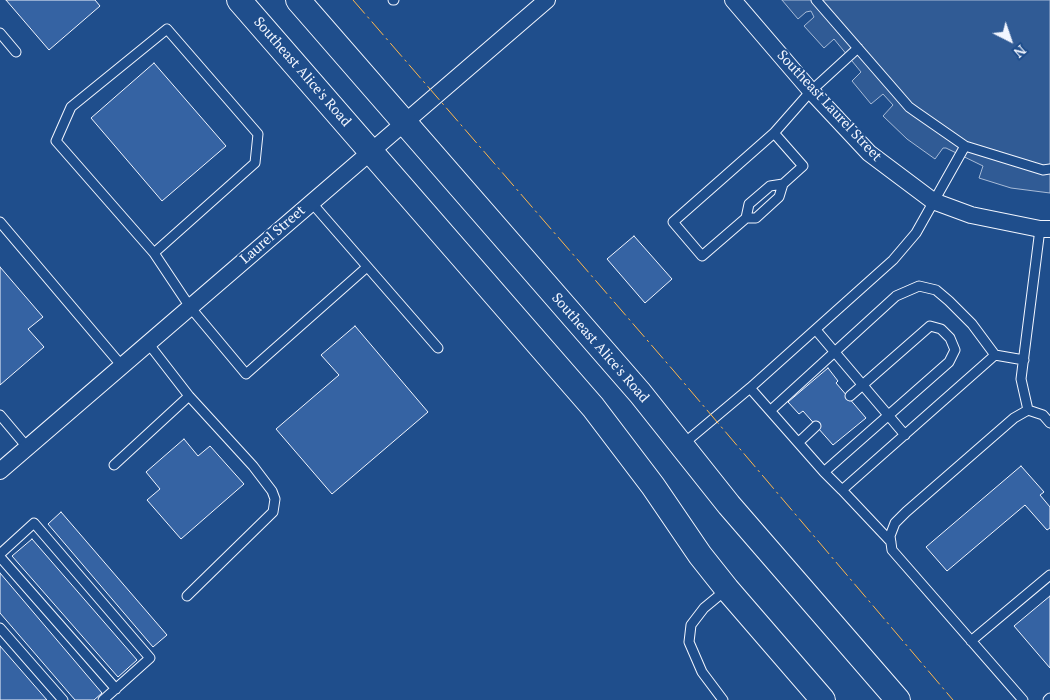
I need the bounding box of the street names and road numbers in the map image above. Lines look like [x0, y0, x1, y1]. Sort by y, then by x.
street label: Southeast Alice's Road [250, 14, 354, 130]
street label: Southeast Laurel Street [773, 47, 885, 165]
street label: Laurel Street [237, 202, 309, 268]
street label: Southeast Alice's Road [548, 290, 652, 406]

